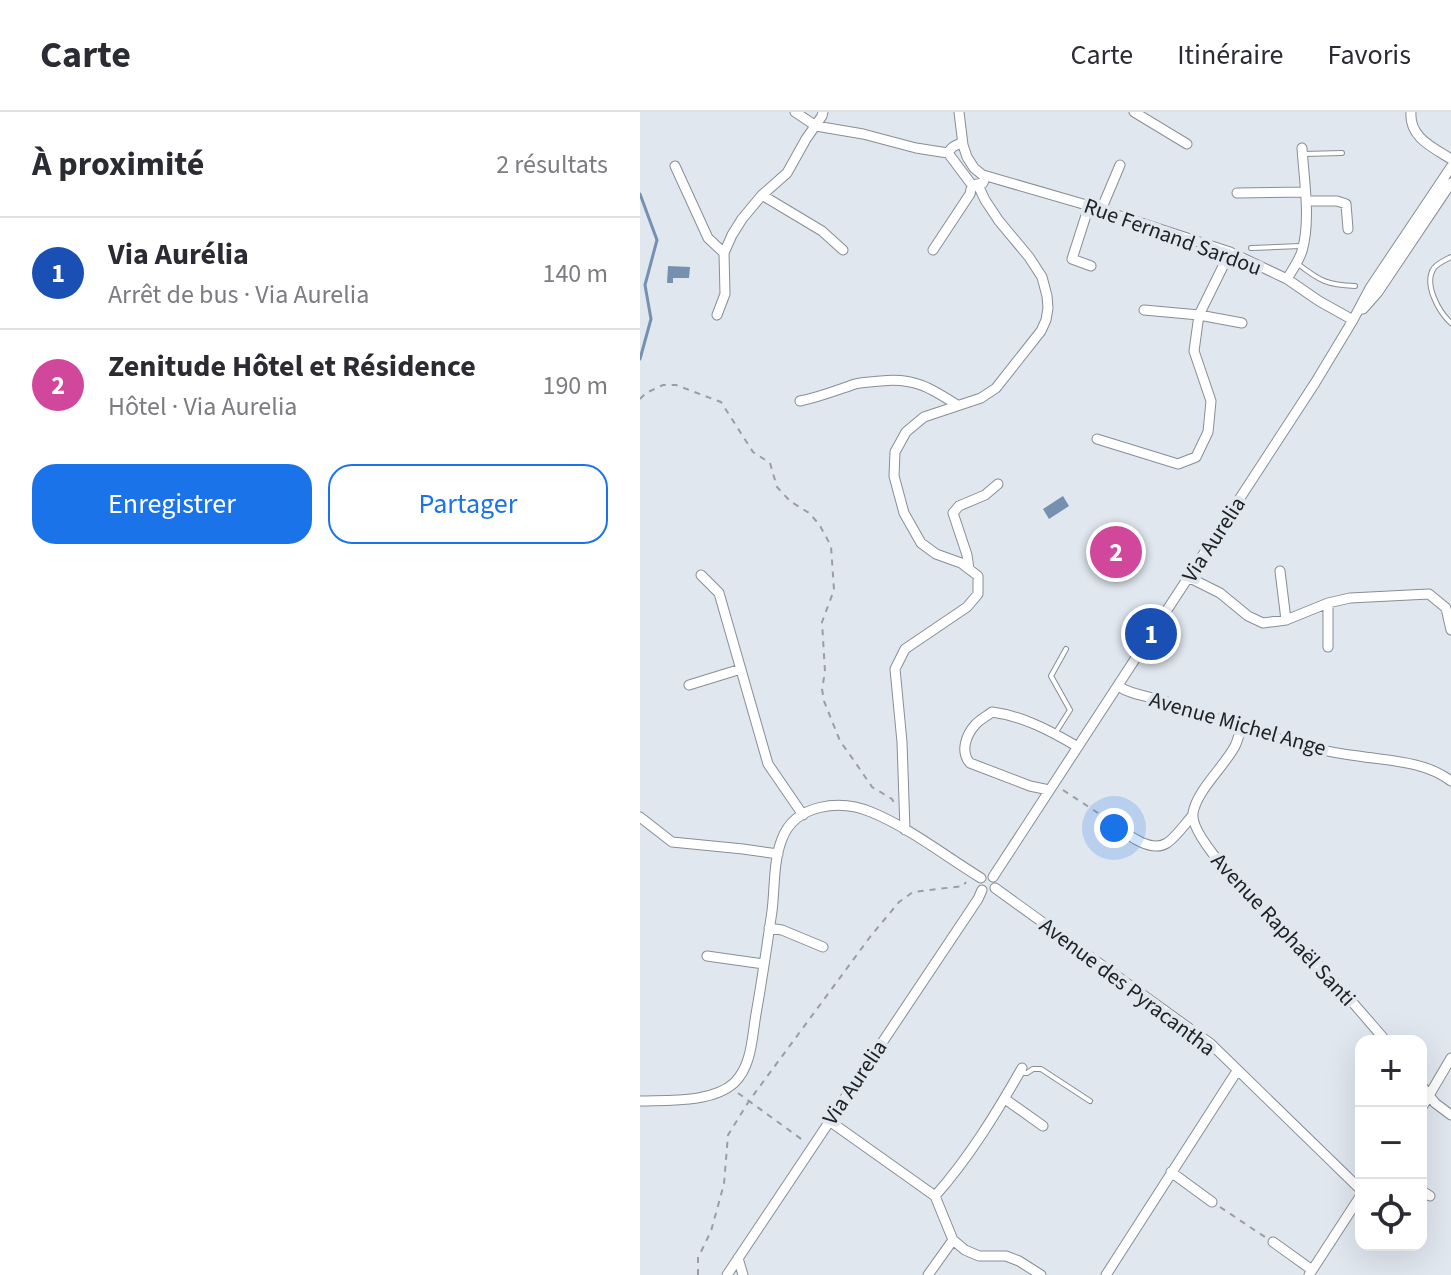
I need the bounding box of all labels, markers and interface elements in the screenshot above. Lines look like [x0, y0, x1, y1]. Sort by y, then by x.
text: Carte [40, 28, 131, 82]
text: Carte [1070, 35, 1133, 75]
text: Itinéraire [1177, 35, 1284, 75]
text: Favoris [1328, 35, 1411, 75]
text: À proximité [32, 140, 204, 189]
text: 2 résultats [496, 146, 608, 183]
street label: Rue Fernand Sardou [1079, 190, 1266, 284]
text: Via Aurélia [108, 233, 249, 276]
text: 1 [51, 255, 65, 292]
text: 140 m [542, 255, 608, 292]
text: Arrêt de bus · Via Aurelia [108, 276, 369, 313]
text: Zenitude Hôtel et Résidence [108, 345, 476, 388]
text: 2 [51, 367, 65, 404]
text: 190 m [542, 367, 608, 404]
text: Hôtel · Via Aurelia [108, 388, 297, 425]
button: Enregistrer [32, 464, 312, 544]
button: Partager [328, 464, 608, 544]
street label: Via Aurelia [1174, 490, 1254, 589]
pin: 2 [1090, 522, 1142, 582]
pin: 1 [1125, 604, 1177, 664]
street label: Avenue Michel Ange [1146, 683, 1330, 764]
your location [1094, 808, 1134, 848]
street label: Avenue Raphaël Santi [1203, 846, 1363, 1014]
street label: Avenue des Pyracantha [1033, 910, 1222, 1064]
street label: Via Aurelia [815, 1034, 895, 1131]
map controls [1355, 1035, 1427, 1251]
button: + [1355, 1035, 1427, 1107]
button: − [1355, 1107, 1427, 1179]
button: locate [1355, 1179, 1427, 1251]

